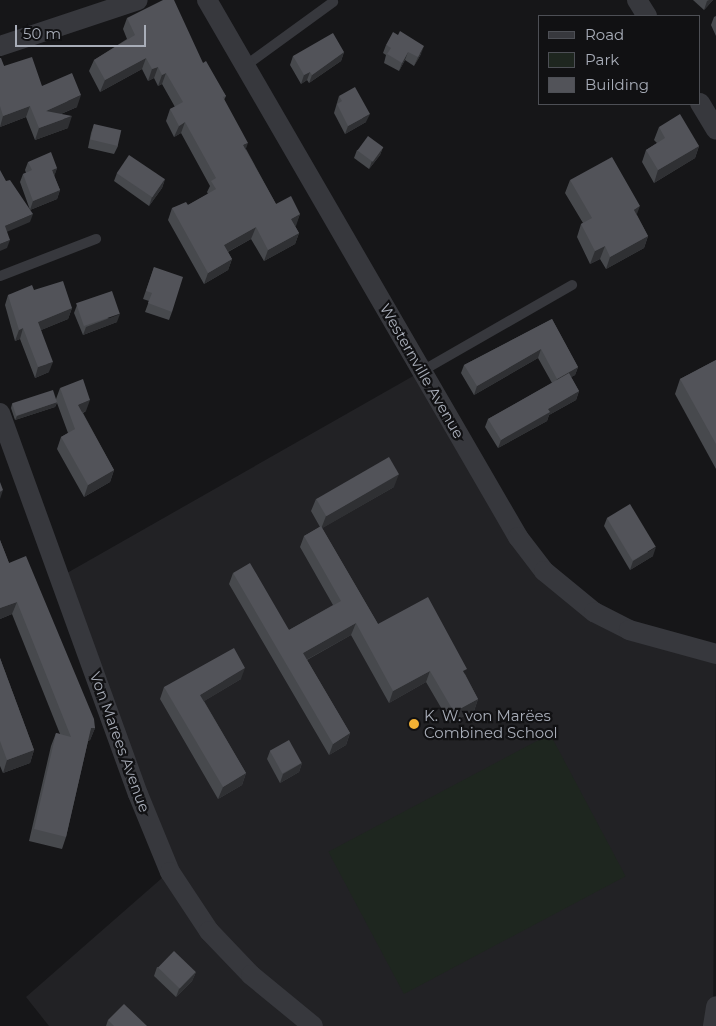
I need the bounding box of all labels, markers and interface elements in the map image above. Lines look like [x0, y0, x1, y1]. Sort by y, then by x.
scale bar [18, 15, 149, 47]
legend [538, 15, 701, 105]
text: 50 m [23, 24, 61, 43]
text: Road [585, 25, 624, 44]
text: Park [585, 50, 619, 69]
text: Building [585, 75, 649, 94]
street label: Westernville Avenue [376, 300, 468, 442]
street label: Von Marees Avenue [86, 669, 154, 815]
place label: K. W. von Marëes Combined School [424, 706, 558, 741]
marker: K. W. von Marëes Combined School [408, 718, 420, 730]

